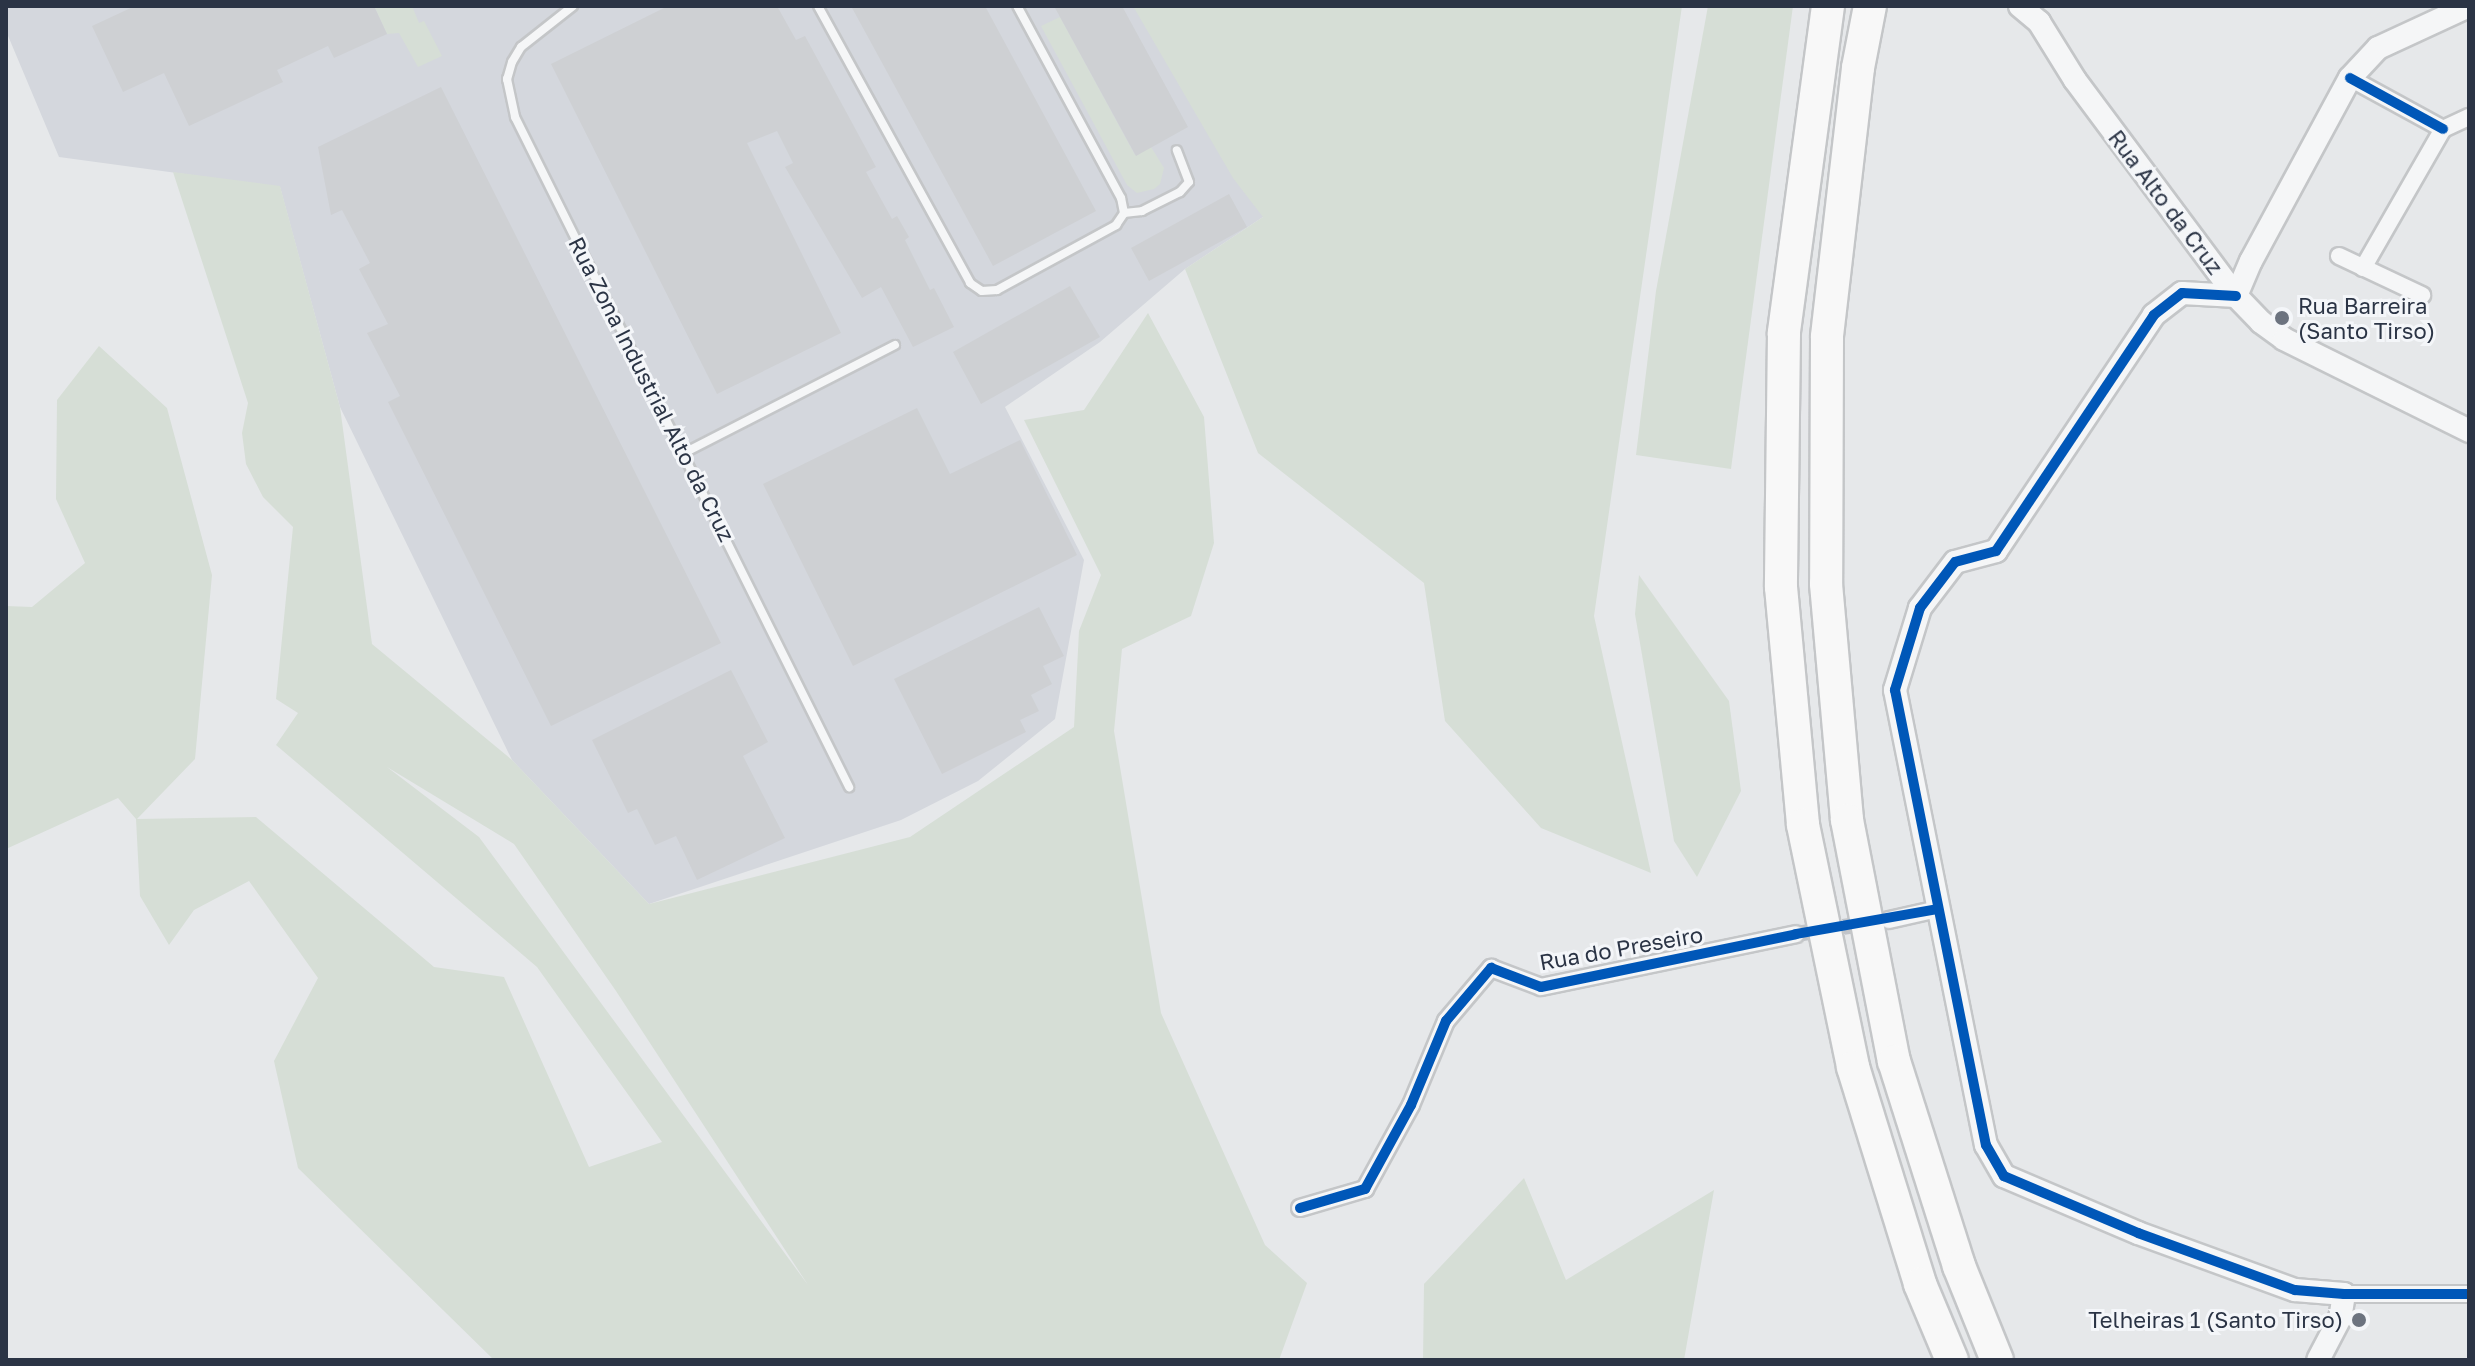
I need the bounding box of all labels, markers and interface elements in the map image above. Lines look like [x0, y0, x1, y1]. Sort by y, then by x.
street label: Rua Alto da Cruz [2103, 125, 2229, 279]
street label: Rua Zona Industrial Alto da Cruz [563, 232, 741, 546]
place label: Rua Barreira (Santo Tirso) [2298, 292, 2435, 344]
marker: Rua Barreira (Santo Tirso) [2273, 309, 2291, 327]
street label: Rua do Preseiro [1537, 921, 1705, 975]
place label: Telheiras 1 (Santo Tirso) [2088, 1307, 2343, 1333]
marker: Telheiras 1 (Santo Tirso) [2350, 1311, 2368, 1329]

